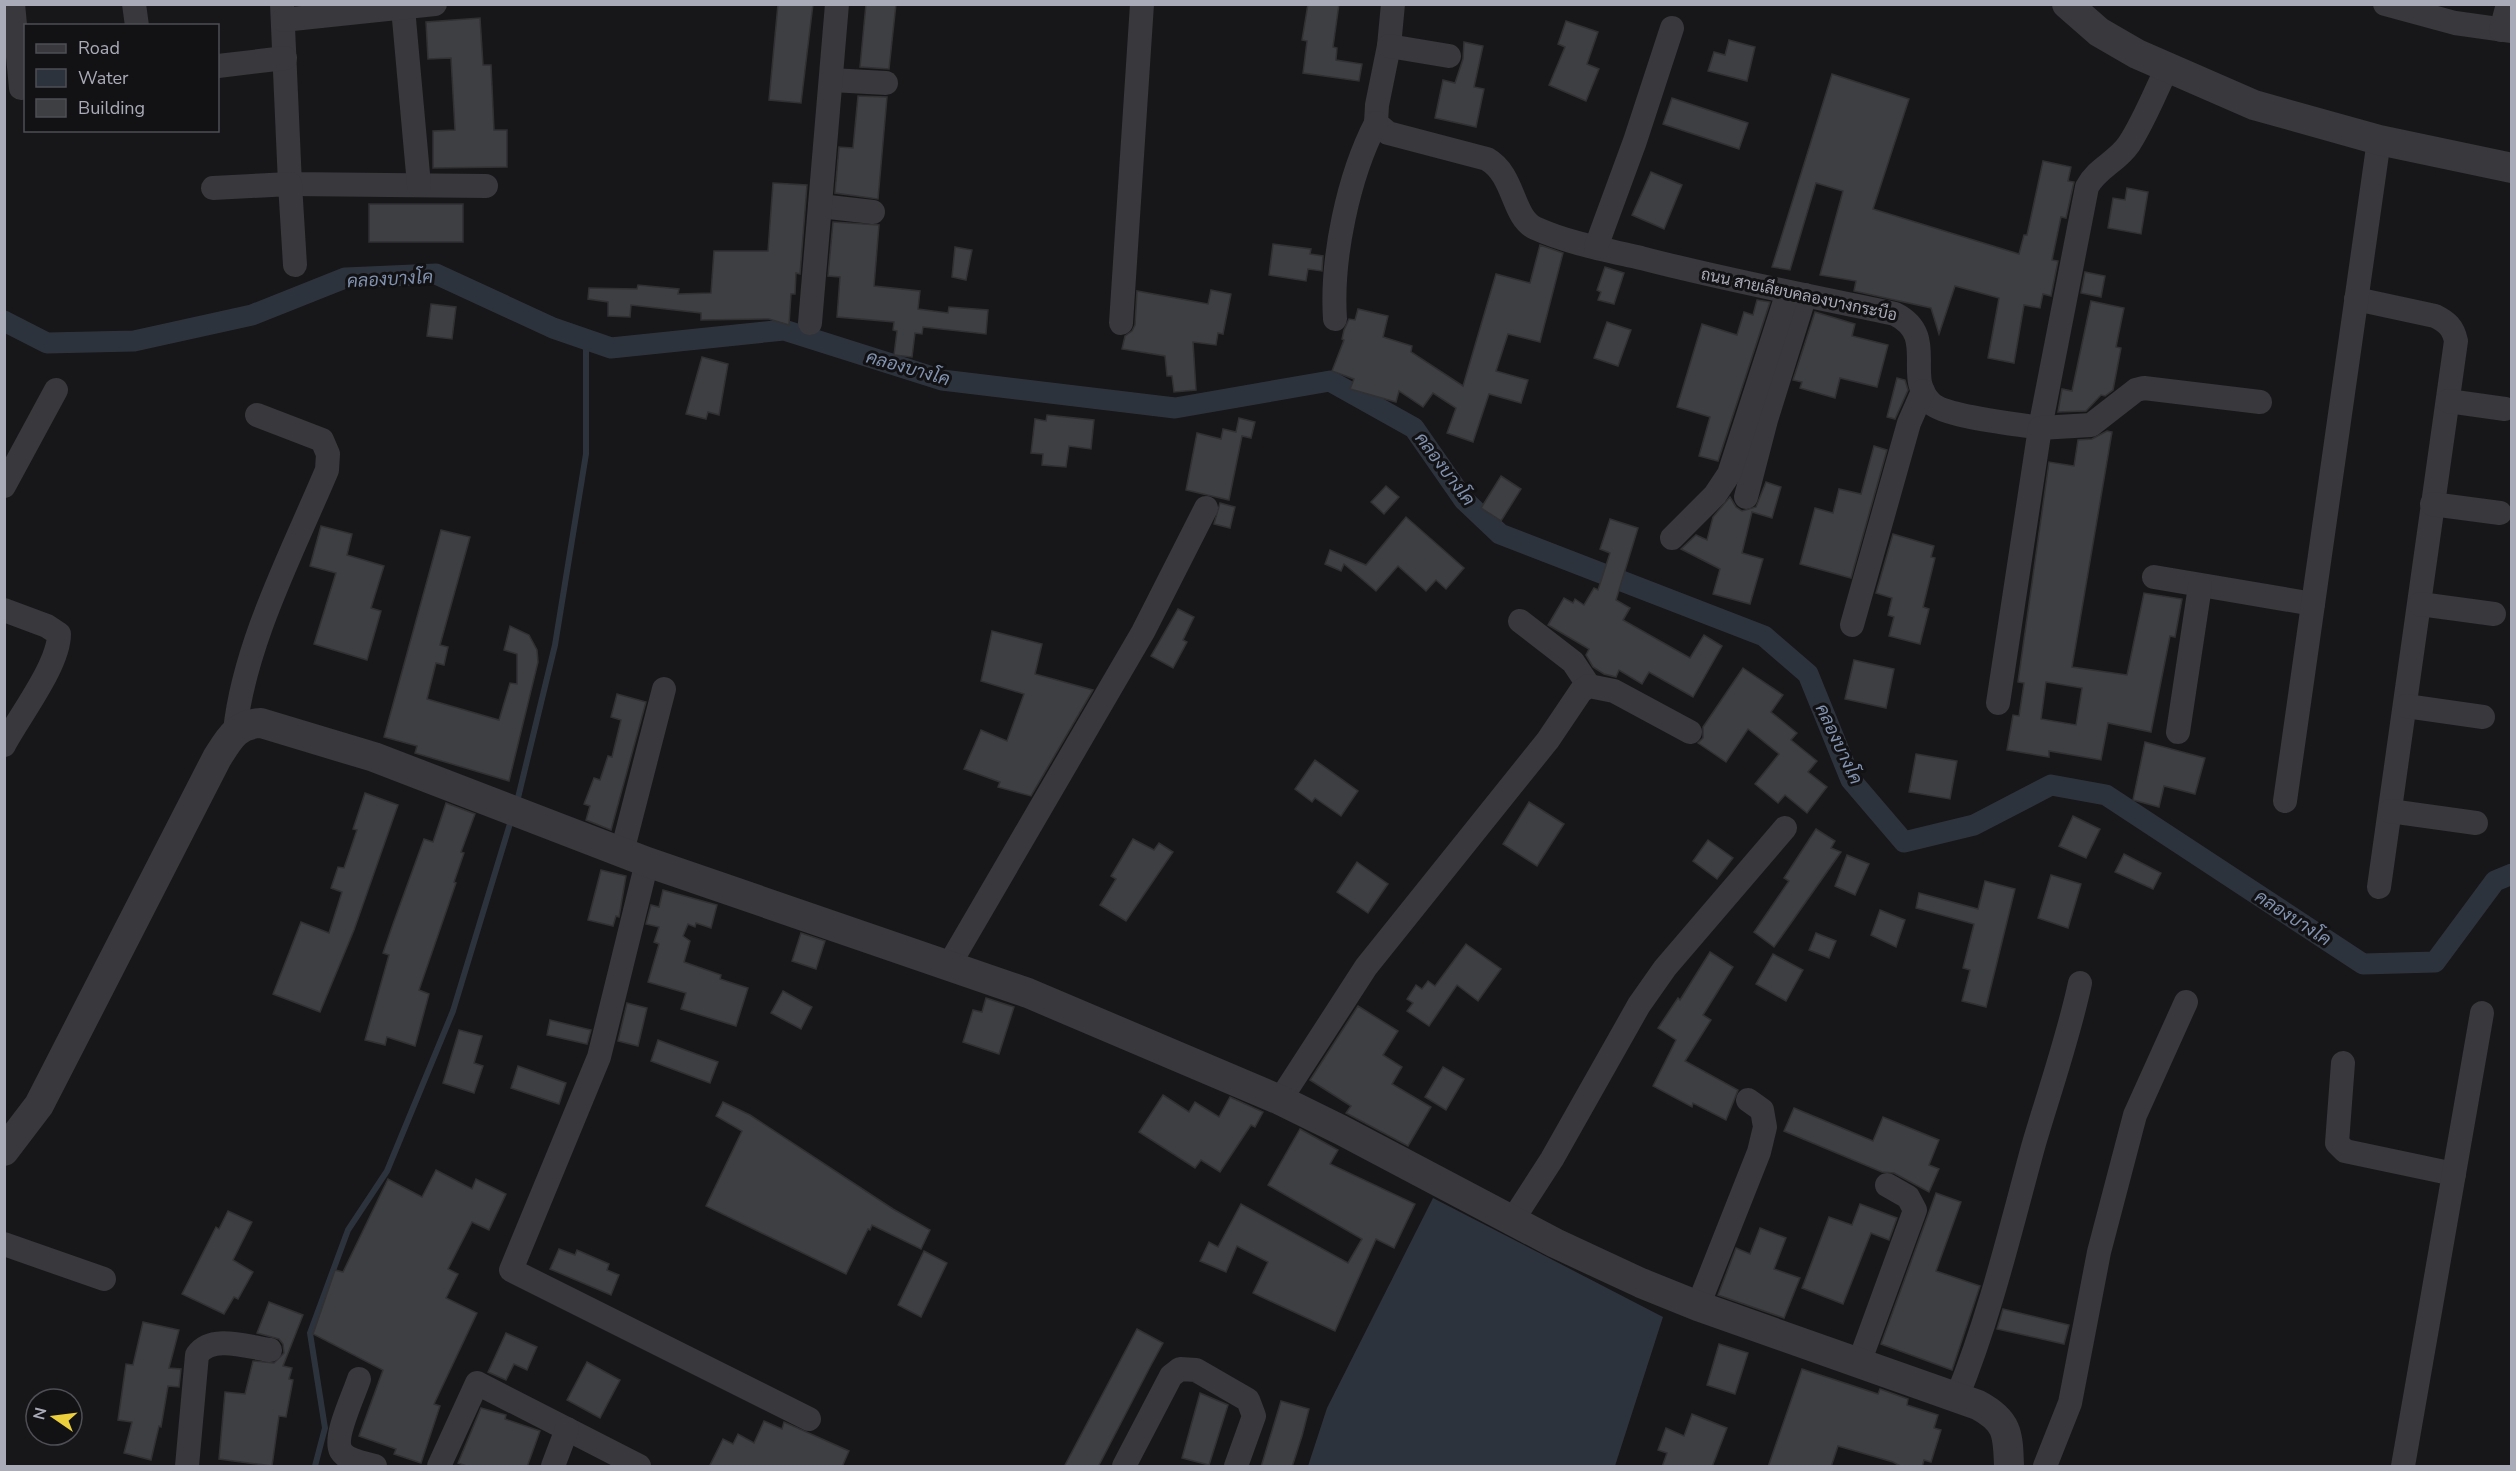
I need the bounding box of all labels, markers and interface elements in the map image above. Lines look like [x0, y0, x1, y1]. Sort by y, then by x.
legend [24, 24, 219, 132]
text: Road [78, 36, 120, 60]
text: Water [78, 66, 129, 90]
text: Building [78, 96, 145, 120]
street label: ถนน สายเลียบคลองบางกระบือ [1699, 262, 1899, 327]
water label: คลองบางโค [346, 264, 434, 293]
water label: คลองบางโค [863, 344, 953, 391]
water label: คลองบางโค [1409, 427, 1481, 511]
water label: คลองบางโค [1810, 699, 1869, 788]
water label: คลองบางโค [2250, 884, 2336, 952]
north arrow [24, 1387, 84, 1447]
text: N [28, 1405, 53, 1422]

